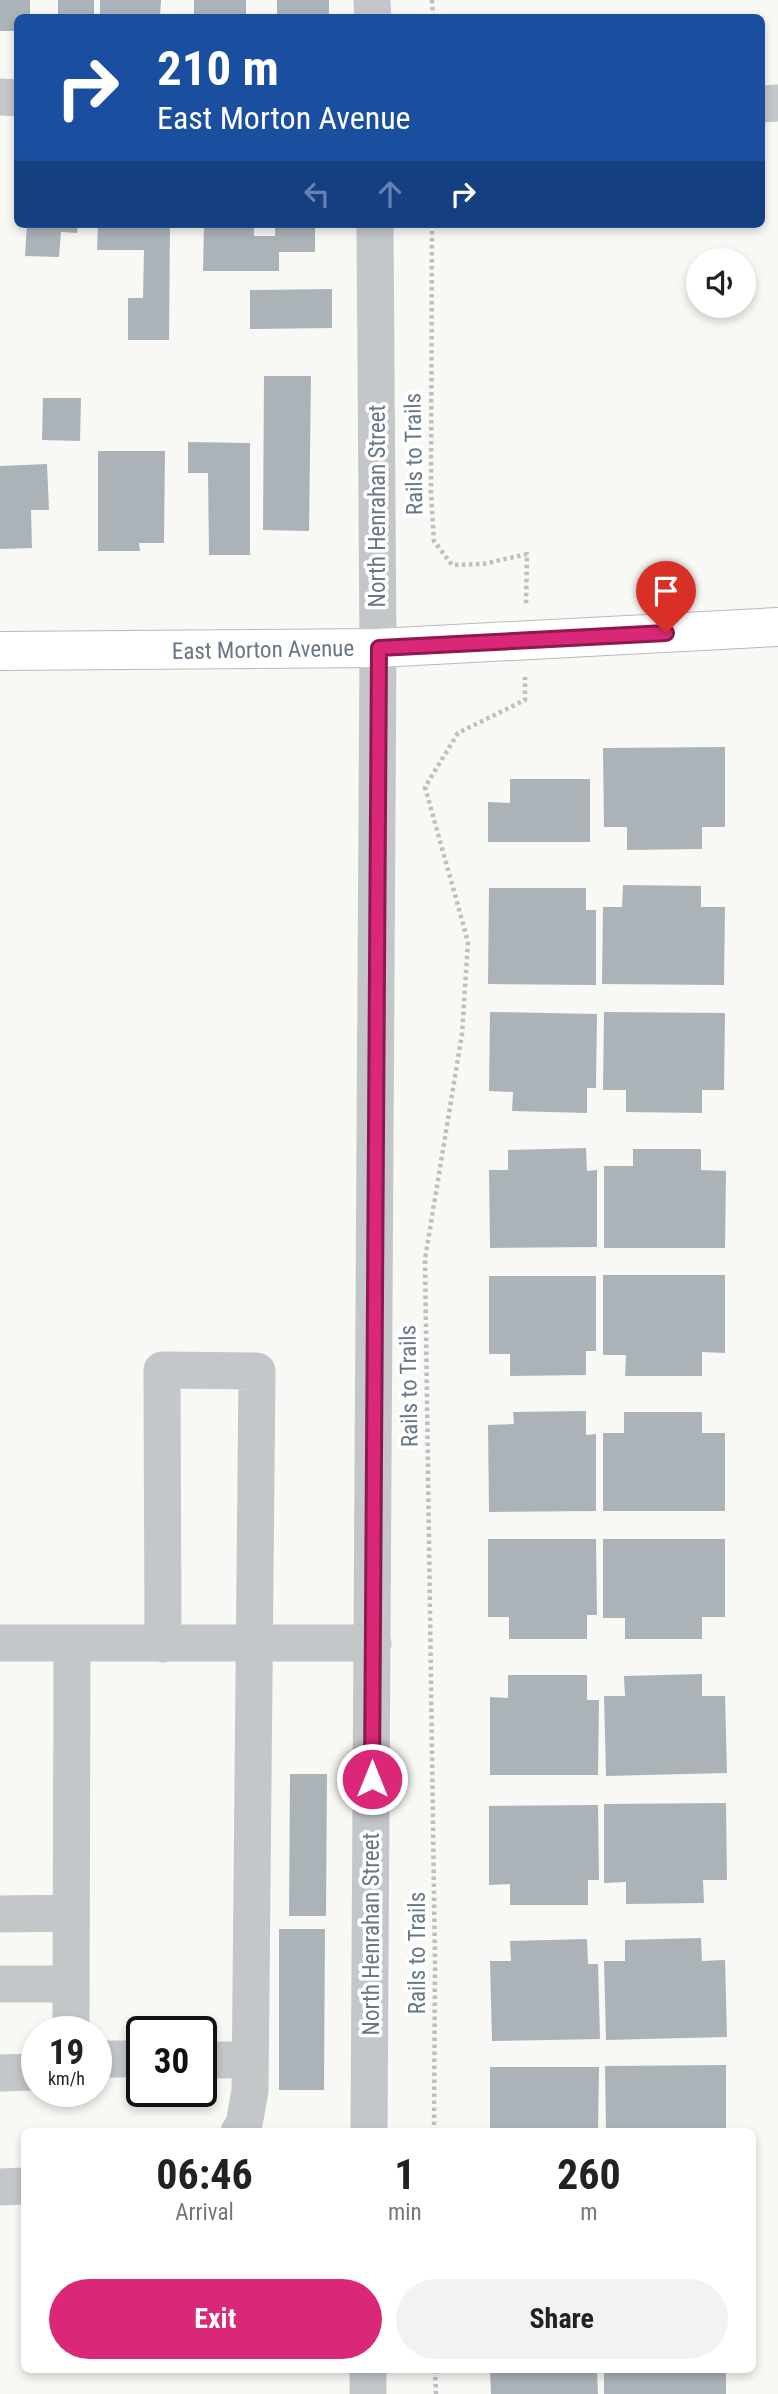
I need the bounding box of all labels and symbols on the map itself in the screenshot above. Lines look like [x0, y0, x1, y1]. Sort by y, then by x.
street label: Rails to Trails [399, 393, 429, 515]
street label: North Henrahan Street [364, 405, 391, 607]
pin [636, 561, 696, 633]
street label: East Morton Avenue [172, 635, 354, 665]
street label: Rails to Trails [394, 1325, 424, 1447]
position arrow [335, 1742, 409, 1816]
street label: North Henrahan Street [358, 1833, 385, 2035]
street label: Rails to Trails [404, 1892, 431, 2014]
speed limit sign: 30 [126, 2016, 217, 2107]

